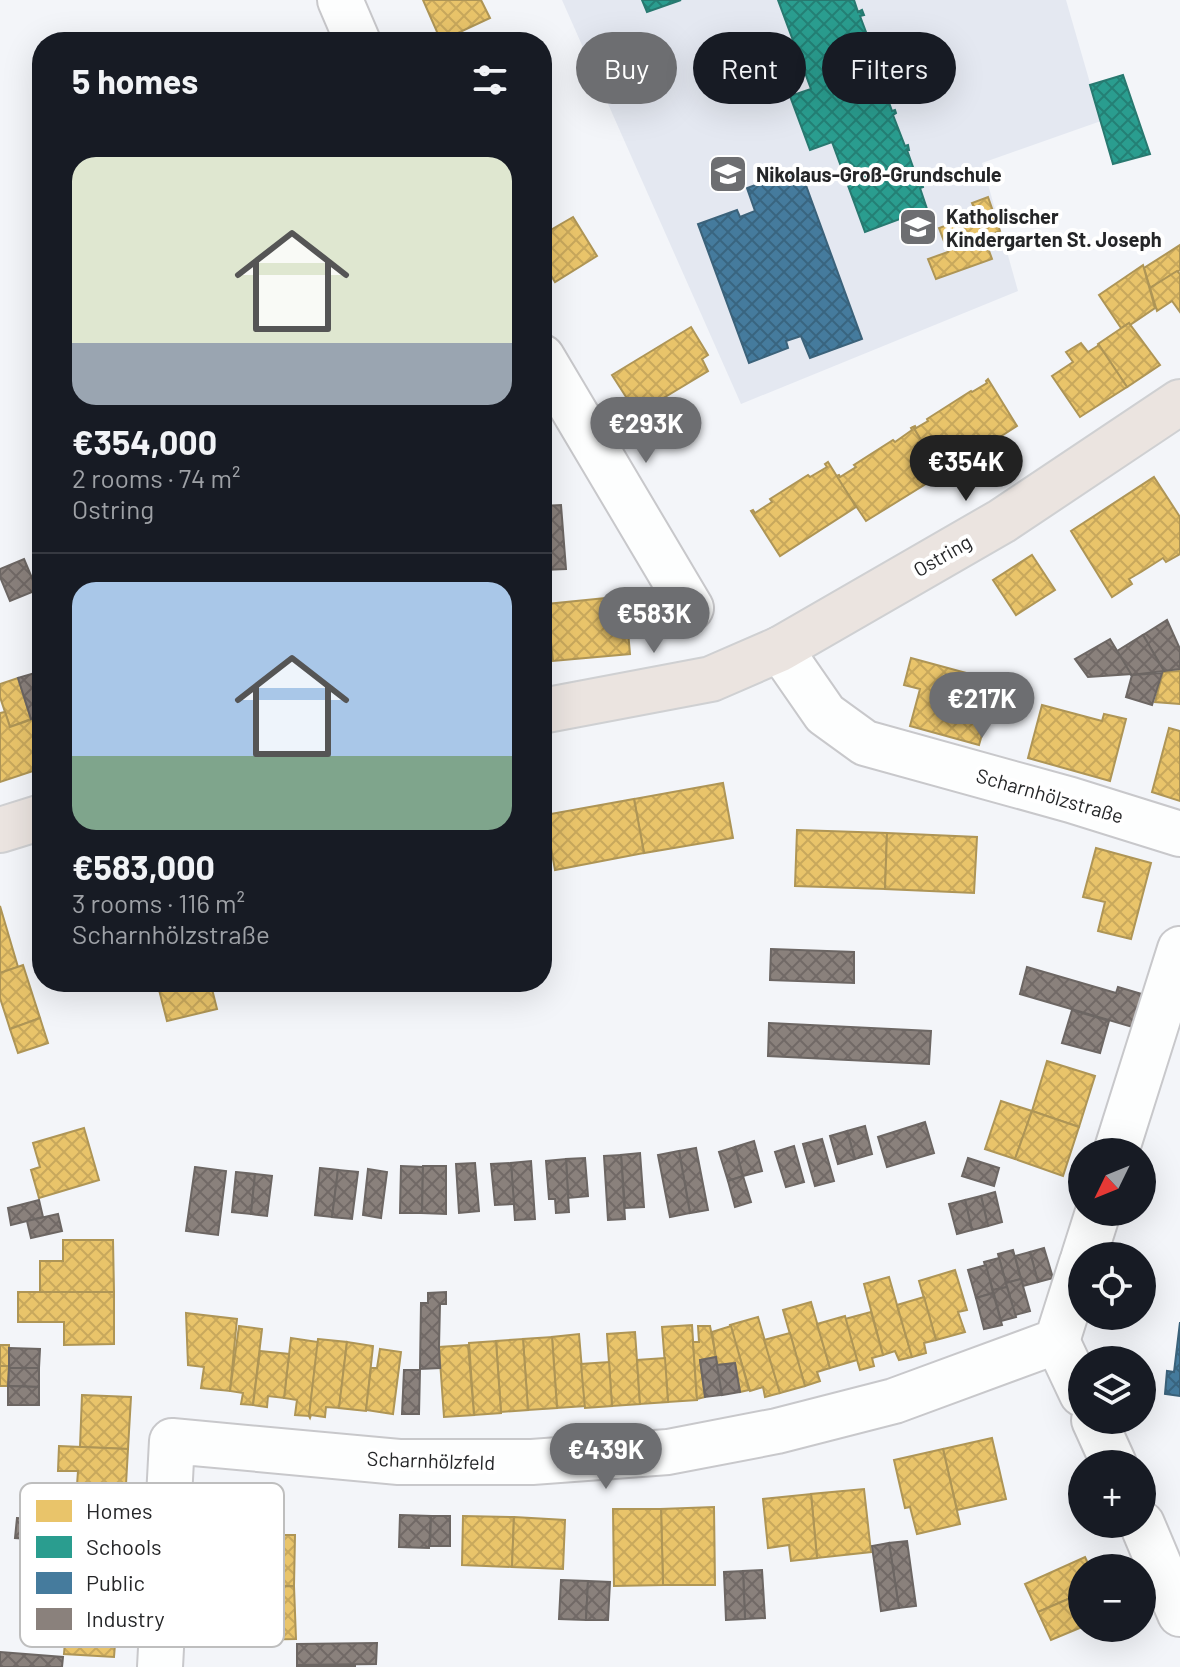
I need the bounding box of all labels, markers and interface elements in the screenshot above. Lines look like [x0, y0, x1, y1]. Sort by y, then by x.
chip: Buy [576, 32, 677, 104]
chip: Rent [693, 32, 806, 104]
chip: Filters [822, 32, 956, 104]
icon: filters [468, 58, 512, 102]
text: 5 homes [72, 60, 198, 101]
school or university icon: Nikolaus-Groß-Grundschule [707, 153, 749, 195]
place label: Nikolaus-Groß-Grundschule [756, 162, 1002, 186]
place label: Katholischer Kindergarten St. Joseph [946, 204, 1162, 251]
school or university icon: Katholischer Kindergarten St. Joseph [897, 206, 939, 248]
icon: home [220, 209, 364, 353]
pin: €293K [590, 397, 702, 465]
text: €293K [608, 407, 684, 438]
text: €354,000 [72, 421, 217, 462]
pin: €354K [910, 435, 1022, 503]
text: €354K [928, 445, 1004, 476]
text: 2 rooms · 74 m² [72, 462, 240, 493]
text: Ostring [72, 493, 154, 524]
street label: Ostring [909, 529, 975, 581]
pin: €583K [598, 587, 710, 655]
text: €583K [617, 597, 691, 628]
icon: home [220, 634, 364, 778]
pin: €217K [926, 672, 1038, 740]
text: €217K [947, 682, 1017, 713]
street label: Scharnhölzstraße [974, 762, 1126, 828]
text: €583,000 [72, 846, 215, 887]
text: 3 rooms · 116 m² [72, 887, 245, 918]
text: Scharnhölzstraße [72, 918, 270, 949]
north arrow [1068, 1138, 1156, 1226]
map controls [1068, 1138, 1156, 1642]
button: locate [1068, 1242, 1156, 1330]
button: layers [1068, 1346, 1156, 1434]
pin: €439K [550, 1423, 662, 1491]
text: €439K [568, 1433, 644, 1464]
street label: Scharnhölzfeld [366, 1446, 496, 1474]
button: + [1068, 1450, 1156, 1538]
legend [20, 1483, 284, 1647]
text: Homes [86, 1497, 153, 1523]
text: Schools [86, 1533, 162, 1559]
button: − [1068, 1554, 1156, 1642]
text: Public [86, 1569, 145, 1595]
text: Industry [86, 1605, 165, 1631]

